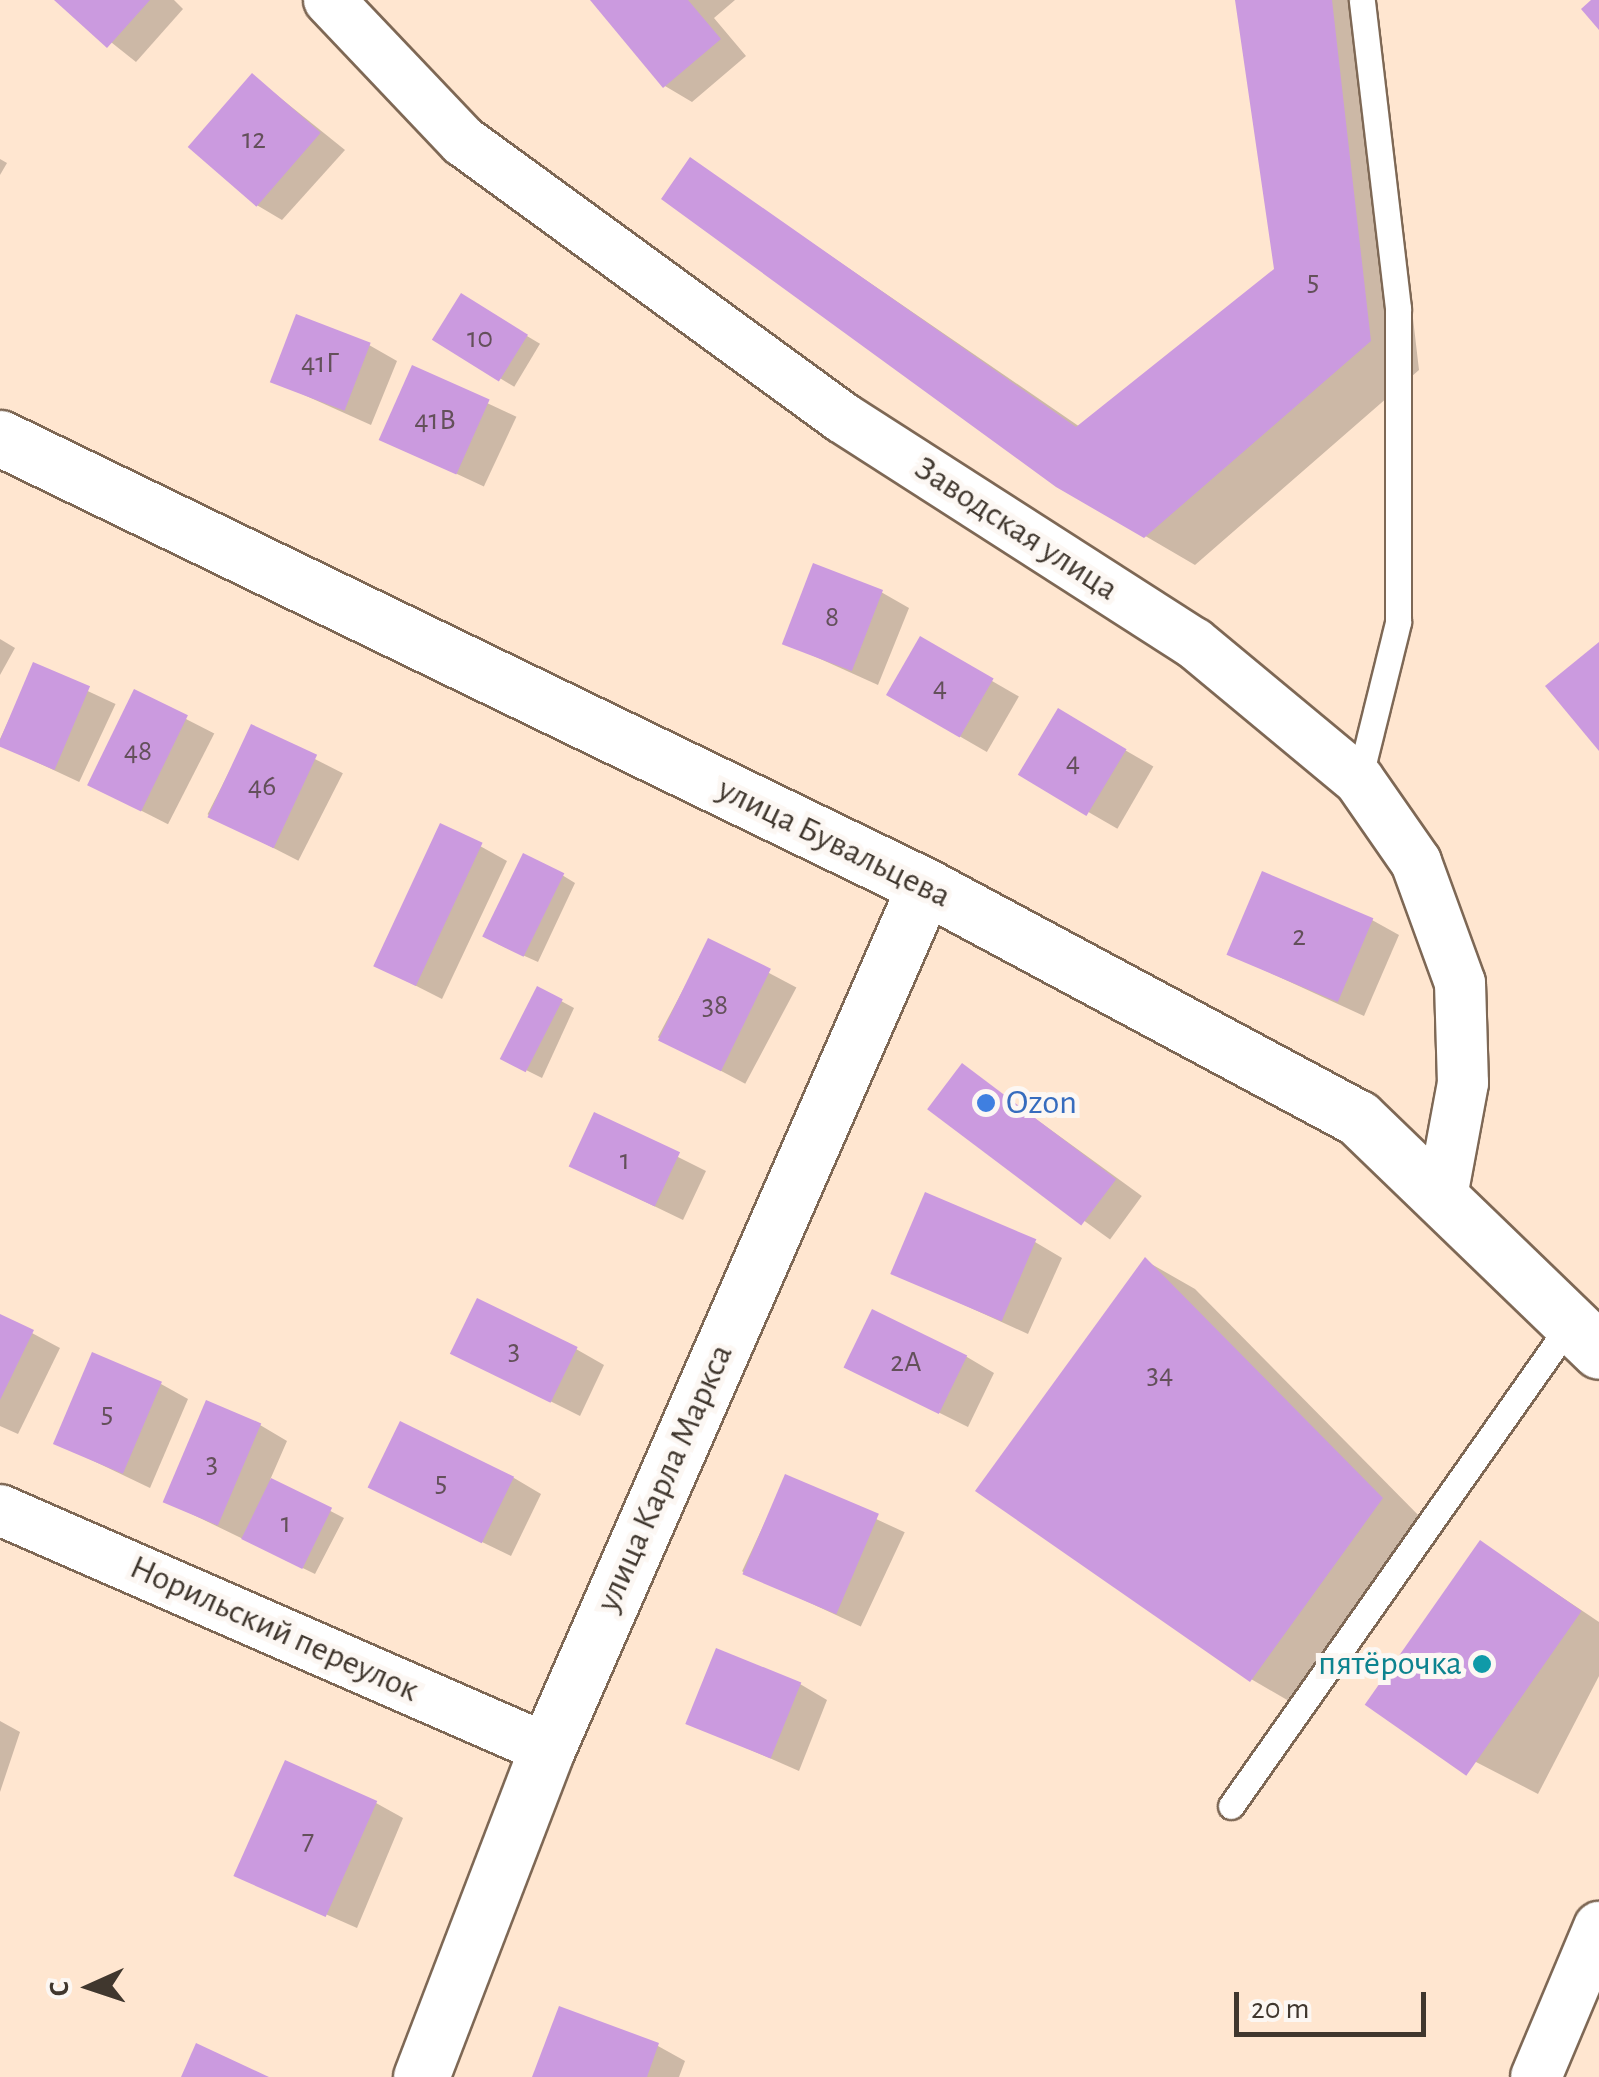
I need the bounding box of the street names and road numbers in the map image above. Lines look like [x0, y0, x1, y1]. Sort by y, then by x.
street label: Заводская улица [906, 448, 1126, 610]
street label: улица Бувальцева [711, 768, 957, 918]
street label: улица Карла Маркса [587, 1338, 743, 1618]
street label: Норильский переулок [123, 1546, 425, 1712]

